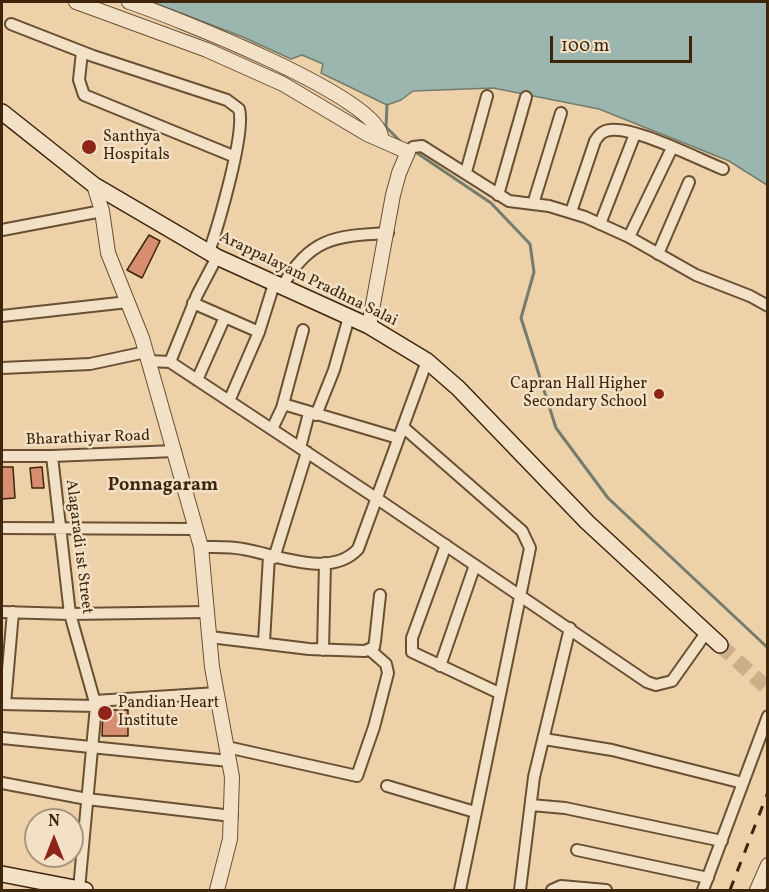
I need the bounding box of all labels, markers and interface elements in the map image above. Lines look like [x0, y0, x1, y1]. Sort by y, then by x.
scale bar [553, 24, 696, 62]
text: 100 m [561, 34, 610, 59]
place label: Santhya Hospitals [103, 128, 170, 166]
marker: Santhya Hospitals [80, 138, 98, 156]
street label: Arappalayam Pradhna Salai [216, 228, 400, 332]
place label: Capran Hall Higher Secondary School [510, 375, 647, 413]
marker: Capran Hall Higher Secondary School [652, 387, 666, 401]
street label: Bharathiyar Road [25, 427, 151, 451]
district label: Ponnagaram [108, 476, 218, 498]
street label: Alagaradi 1st Street [60, 478, 96, 616]
place label: Pandian Heart Institute [118, 694, 219, 732]
marker: Pandian Heart Institute [96, 704, 114, 722]
north arrow [24, 808, 84, 868]
text: N [48, 811, 60, 833]

